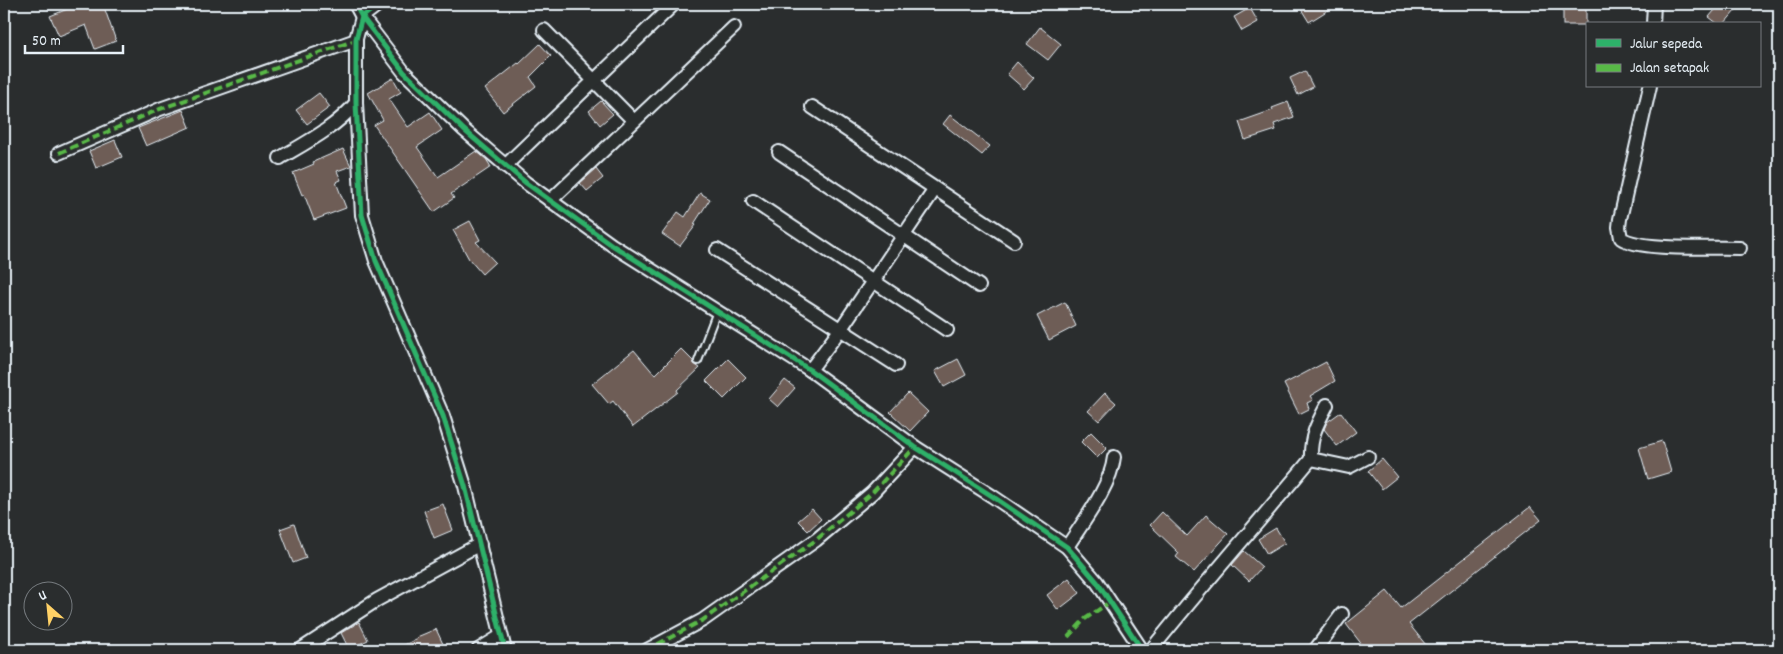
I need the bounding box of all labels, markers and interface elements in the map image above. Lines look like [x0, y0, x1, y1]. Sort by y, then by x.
scale bar [25, 22, 122, 54]
legend [1586, 22, 1760, 88]
text: 50 m [32, 31, 61, 53]
text: Jalur sepeda [1630, 34, 1703, 56]
text: Jalan setapak [1630, 58, 1709, 80]
north arrow [22, 582, 72, 632]
text: U [35, 586, 51, 607]

